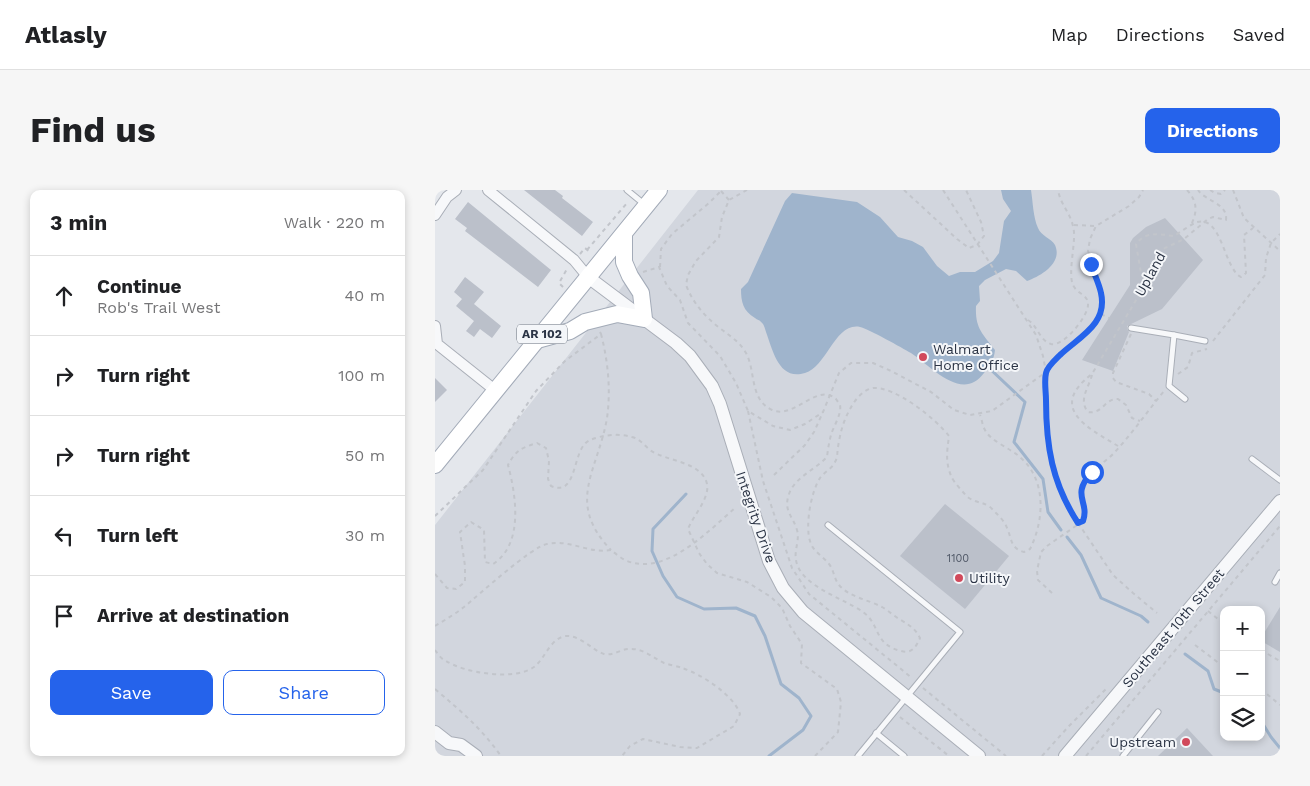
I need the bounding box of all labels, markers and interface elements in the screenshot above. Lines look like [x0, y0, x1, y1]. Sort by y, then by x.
text: Atlasly [25, 21, 107, 49]
text: Map [1051, 24, 1088, 45]
text: Directions [1116, 24, 1205, 45]
text: Saved [1233, 24, 1285, 45]
button: Directions [1145, 108, 1280, 153]
text: Find us [30, 109, 156, 151]
text: 3 min [50, 210, 107, 235]
text: Walk · 220 m [284, 213, 385, 232]
street label: Upland [1131, 249, 1169, 299]
route end [1080, 253, 1103, 276]
text: Continue [97, 275, 181, 298]
icon: ahead [50, 282, 78, 310]
text: 40 m [345, 286, 385, 305]
text: Rob's Trail West [97, 298, 221, 317]
road number: AR 102 [517, 324, 567, 344]
place label: Walmart Home Office [933, 341, 1019, 373]
marker: Walmart Home Office [917, 351, 929, 363]
icon: right [50, 362, 78, 390]
text: Turn right [97, 364, 190, 387]
text: 100 m [338, 366, 385, 385]
icon: right [50, 442, 78, 470]
text: Turn right [97, 444, 190, 467]
text: 50 m [345, 446, 385, 465]
route start [1081, 461, 1104, 484]
street label: Integrity Drive [733, 469, 779, 565]
icon: left [50, 522, 78, 550]
text: Turn left [97, 524, 178, 547]
text: 30 m [345, 526, 385, 545]
house number: 1100 [947, 552, 969, 565]
street label: Southeast 10th Street [1119, 565, 1227, 691]
place label: Utility [969, 570, 1010, 586]
marker: Utility [953, 572, 965, 584]
icon: arrive [50, 602, 78, 630]
text: Arrive at destination [97, 604, 289, 627]
map controls [1220, 606, 1265, 741]
button: + [1220, 606, 1265, 651]
button: − [1220, 651, 1265, 696]
button: Save [50, 670, 213, 715]
button: Share [223, 670, 385, 715]
button: layers [1220, 696, 1265, 741]
place label: Upstream [1109, 734, 1176, 750]
marker: Upstream [1180, 736, 1192, 748]

